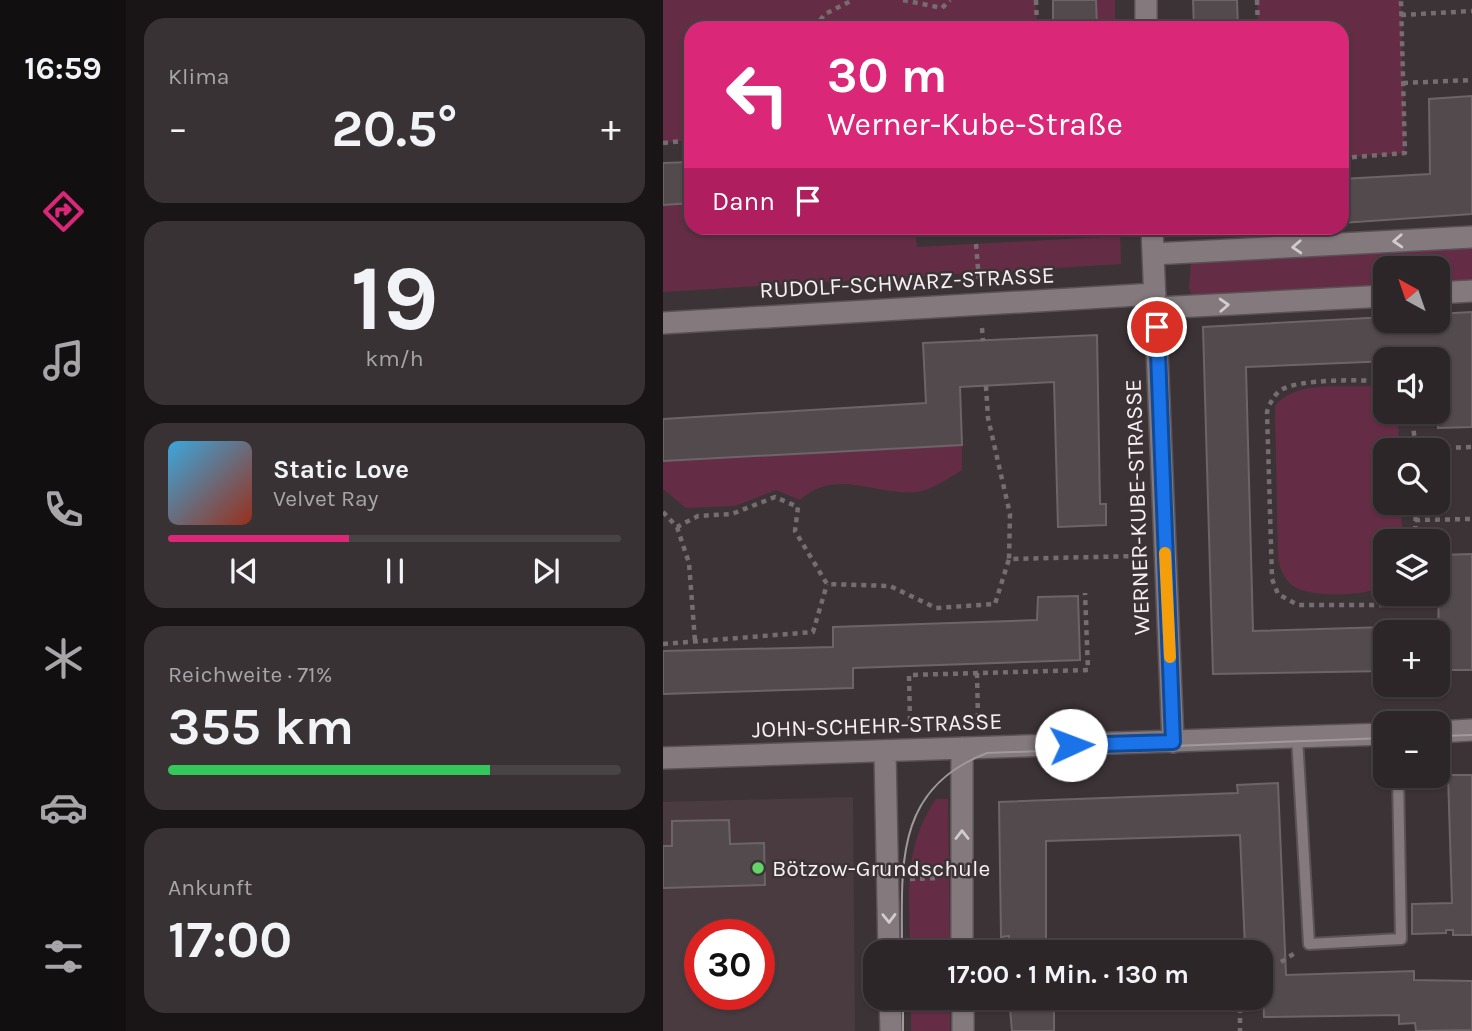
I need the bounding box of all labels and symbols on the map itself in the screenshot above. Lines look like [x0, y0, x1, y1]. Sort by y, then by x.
one-way arrow [1393, 233, 1404, 248]
one-way arrow [1291, 239, 1302, 254]
north arrow [1373, 256, 1451, 332]
street label: RUDOLF-SCHWARZ-STRASSE [759, 261, 1055, 304]
pin [1127, 297, 1187, 357]
one-way arrow [1219, 297, 1230, 312]
street label: WERNER-KUBE-STRASSE [1120, 379, 1155, 635]
street label: JOHN-SCHEHR-STRASSE [751, 708, 1003, 743]
position arrow [1034, 708, 1108, 782]
one-way arrow [954, 829, 970, 840]
place label: Bötzow-Grundschule [772, 855, 990, 882]
marker: Bötzow-Grundschule [750, 860, 766, 876]
one-way arrow [881, 913, 896, 924]
speed limit sign: 30 [684, 919, 775, 1010]

